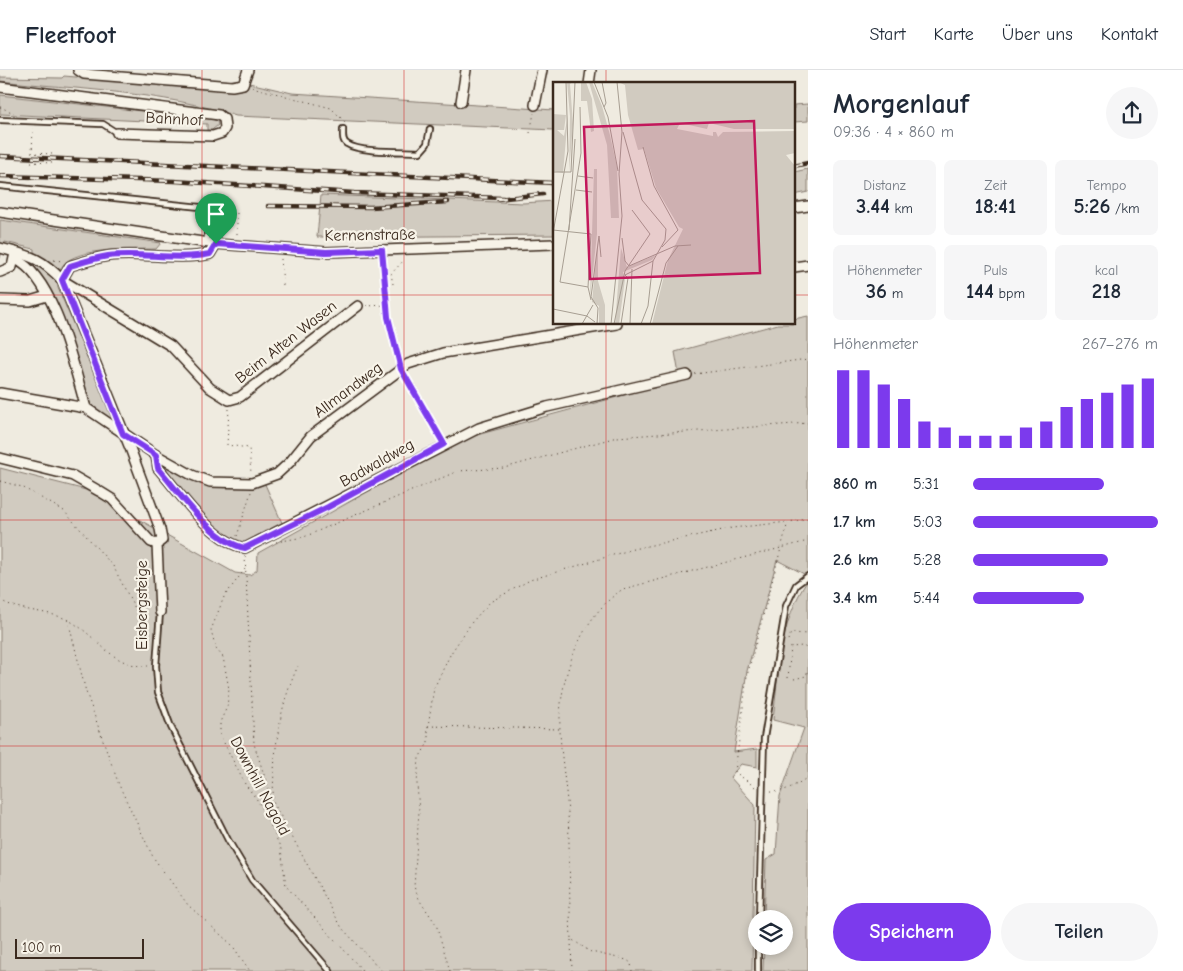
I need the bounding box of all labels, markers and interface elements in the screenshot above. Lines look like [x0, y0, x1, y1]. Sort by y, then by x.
text: Fleetfoot [25, 21, 116, 49]
text: Start [869, 24, 906, 45]
text: Karte [934, 24, 974, 45]
text: Über uns [1002, 24, 1073, 45]
text: Kontakt [1101, 24, 1158, 45]
inset map [553, 82, 796, 325]
button: share [1106, 87, 1158, 139]
text: Morgenlauf [833, 88, 969, 120]
street label: Bahnhof [145, 109, 204, 130]
text: 09:36 · 4 × 860 m [833, 123, 954, 141]
text: Distanz [863, 177, 906, 194]
text: Zeit [984, 177, 1007, 194]
text: Tempo [1087, 177, 1126, 194]
pin [195, 193, 237, 244]
text: 3.44 [856, 194, 890, 218]
text: 18:41 [975, 194, 1016, 218]
text: 5:26 [1073, 194, 1110, 218]
icon: arrive [202, 200, 230, 228]
text: km [890, 200, 913, 217]
text: /km [1110, 200, 1140, 217]
street label: Kernenstraße [324, 225, 416, 245]
text: Höhenmeter [847, 262, 922, 279]
text: Puls [984, 262, 1007, 279]
text: kcal [1095, 262, 1118, 279]
text: 36 [866, 279, 887, 303]
text: 144 [966, 279, 994, 303]
text: 218 [1092, 279, 1121, 303]
text: m [887, 285, 903, 302]
text: bpm [994, 285, 1025, 302]
street label: Beim Alten Wasen [232, 297, 340, 387]
text: Höhenmeter [833, 335, 918, 353]
text: 267–276 m [1082, 335, 1158, 353]
street label: Allmandweg [310, 358, 386, 422]
street label: Badwaldweg [337, 435, 417, 491]
text: 860 m [833, 475, 877, 493]
text: 5:31 [913, 475, 939, 493]
text: 1.7 km [833, 513, 876, 531]
text: 5:03 [913, 513, 942, 531]
text: 2.6 km [833, 551, 878, 569]
text: 5:28 [913, 551, 941, 569]
street label: Eisbergsteige [133, 560, 151, 650]
text: 3.4 km [833, 589, 878, 607]
text: 5:44 [913, 589, 940, 607]
street label: Downhill Nagold [226, 734, 294, 838]
button: Speichern [833, 903, 991, 961]
button: Teilen [1001, 903, 1158, 961]
map controls [748, 910, 793, 955]
button: layers [748, 910, 793, 955]
scale bar [15, 936, 144, 959]
text: 100 m [22, 939, 61, 956]

